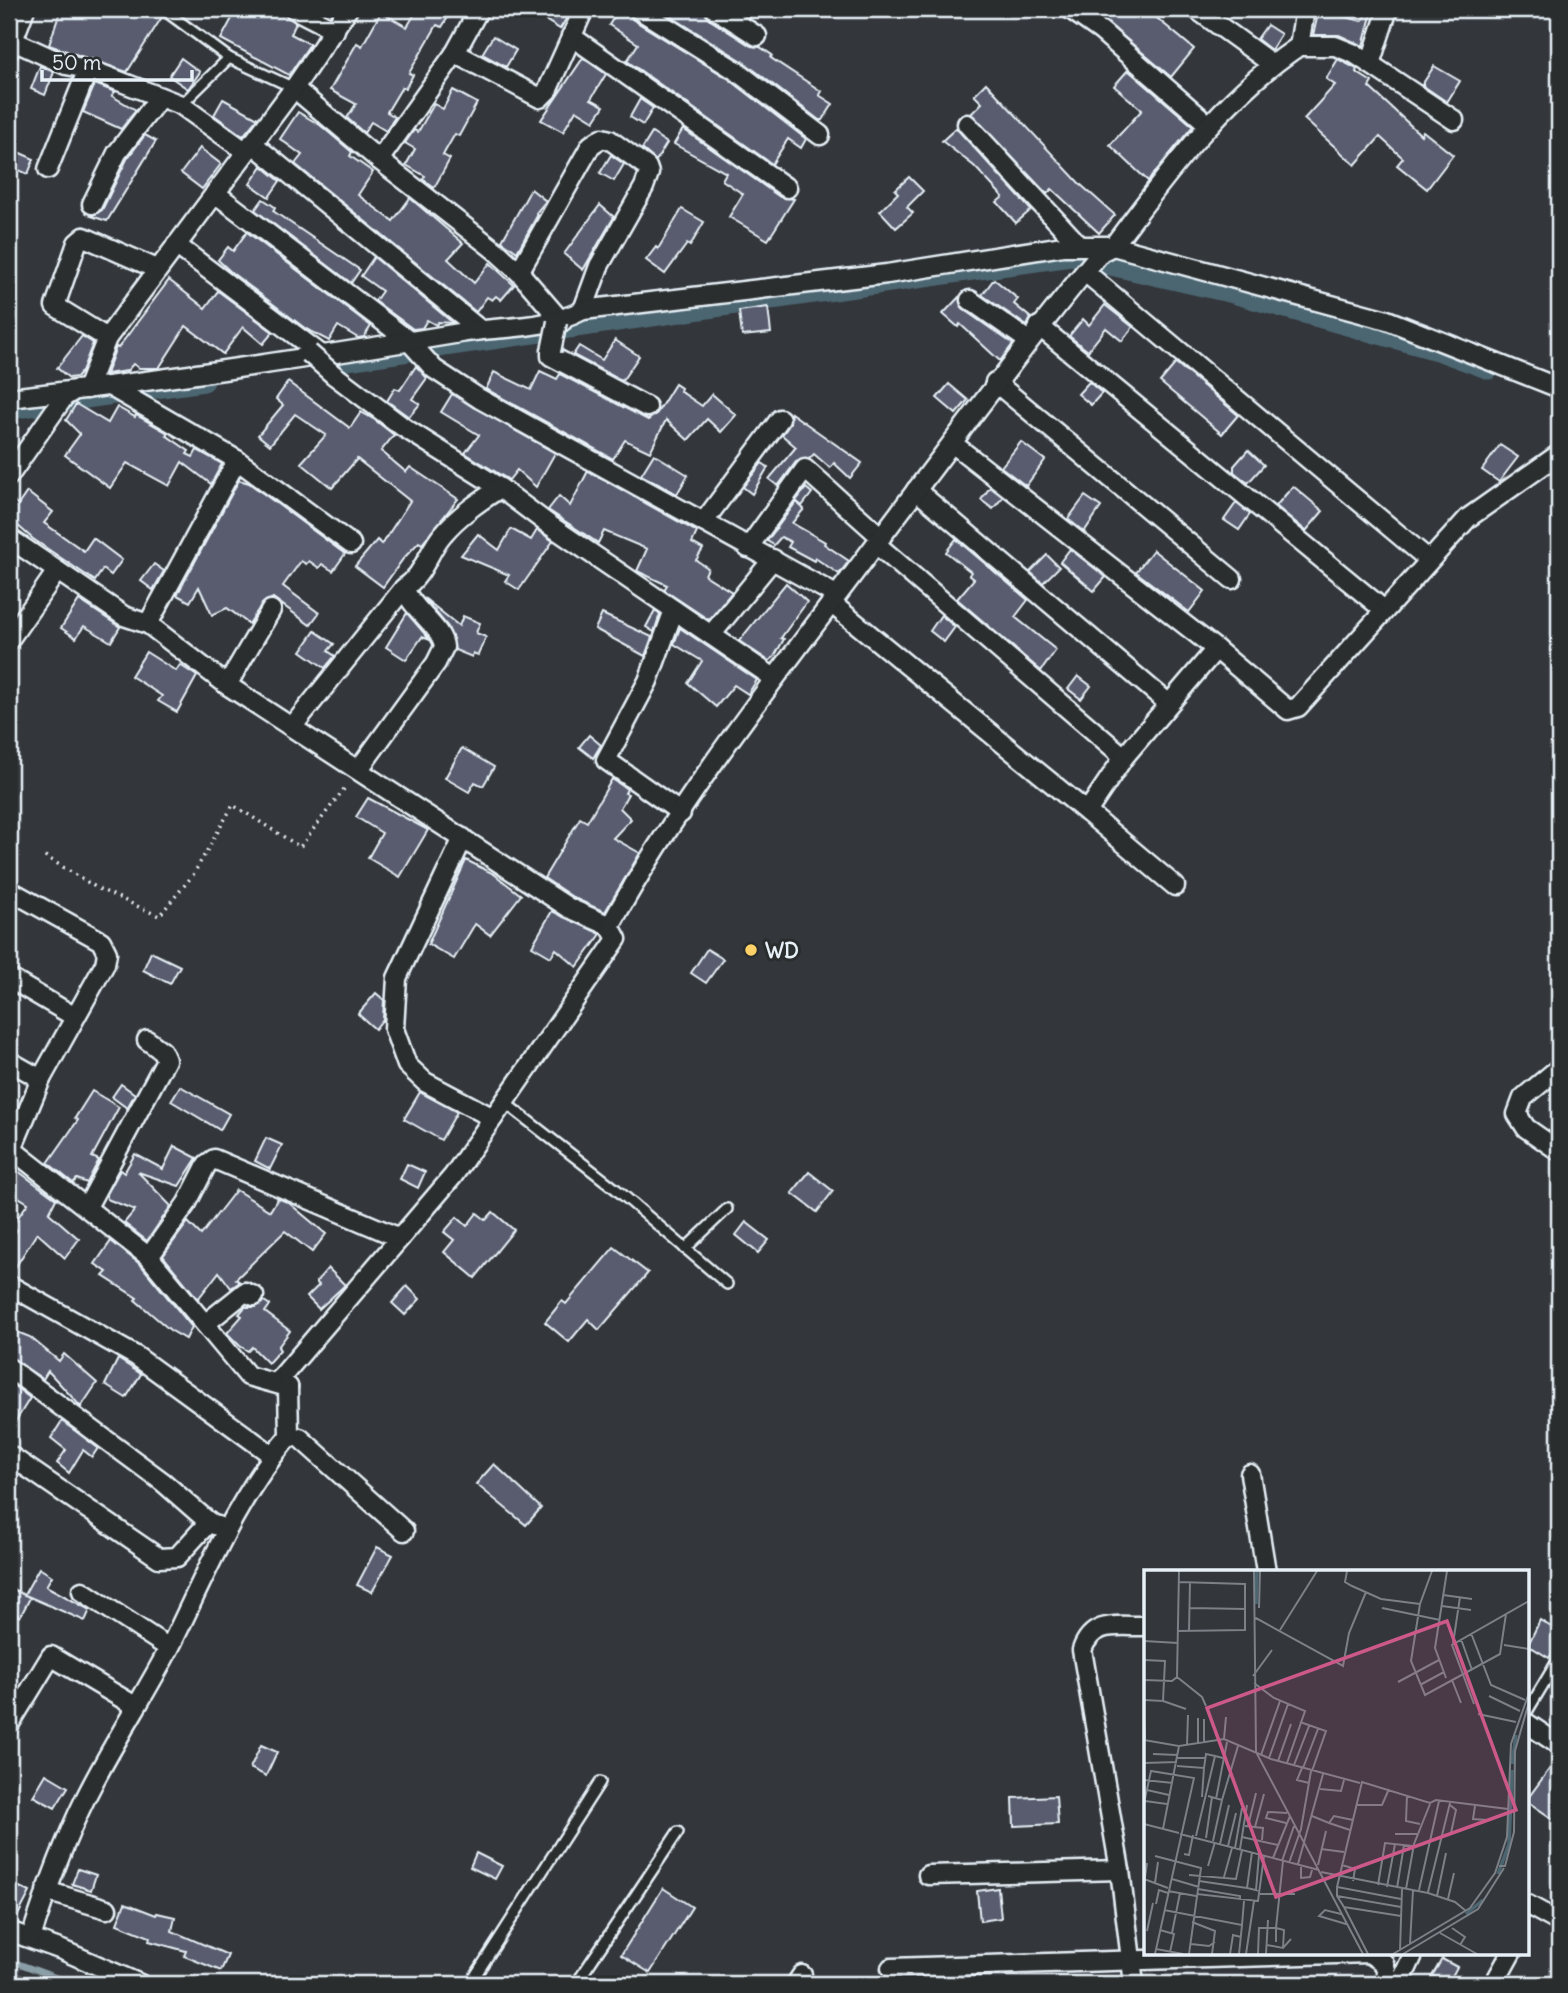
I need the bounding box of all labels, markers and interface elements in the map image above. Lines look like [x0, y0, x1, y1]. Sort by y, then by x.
scale bar [42, 38, 192, 82]
text: 50 m [52, 49, 101, 76]
place label: WD [765, 937, 799, 964]
marker: WD [743, 942, 759, 958]
inset map [1144, 1570, 1530, 1954]

